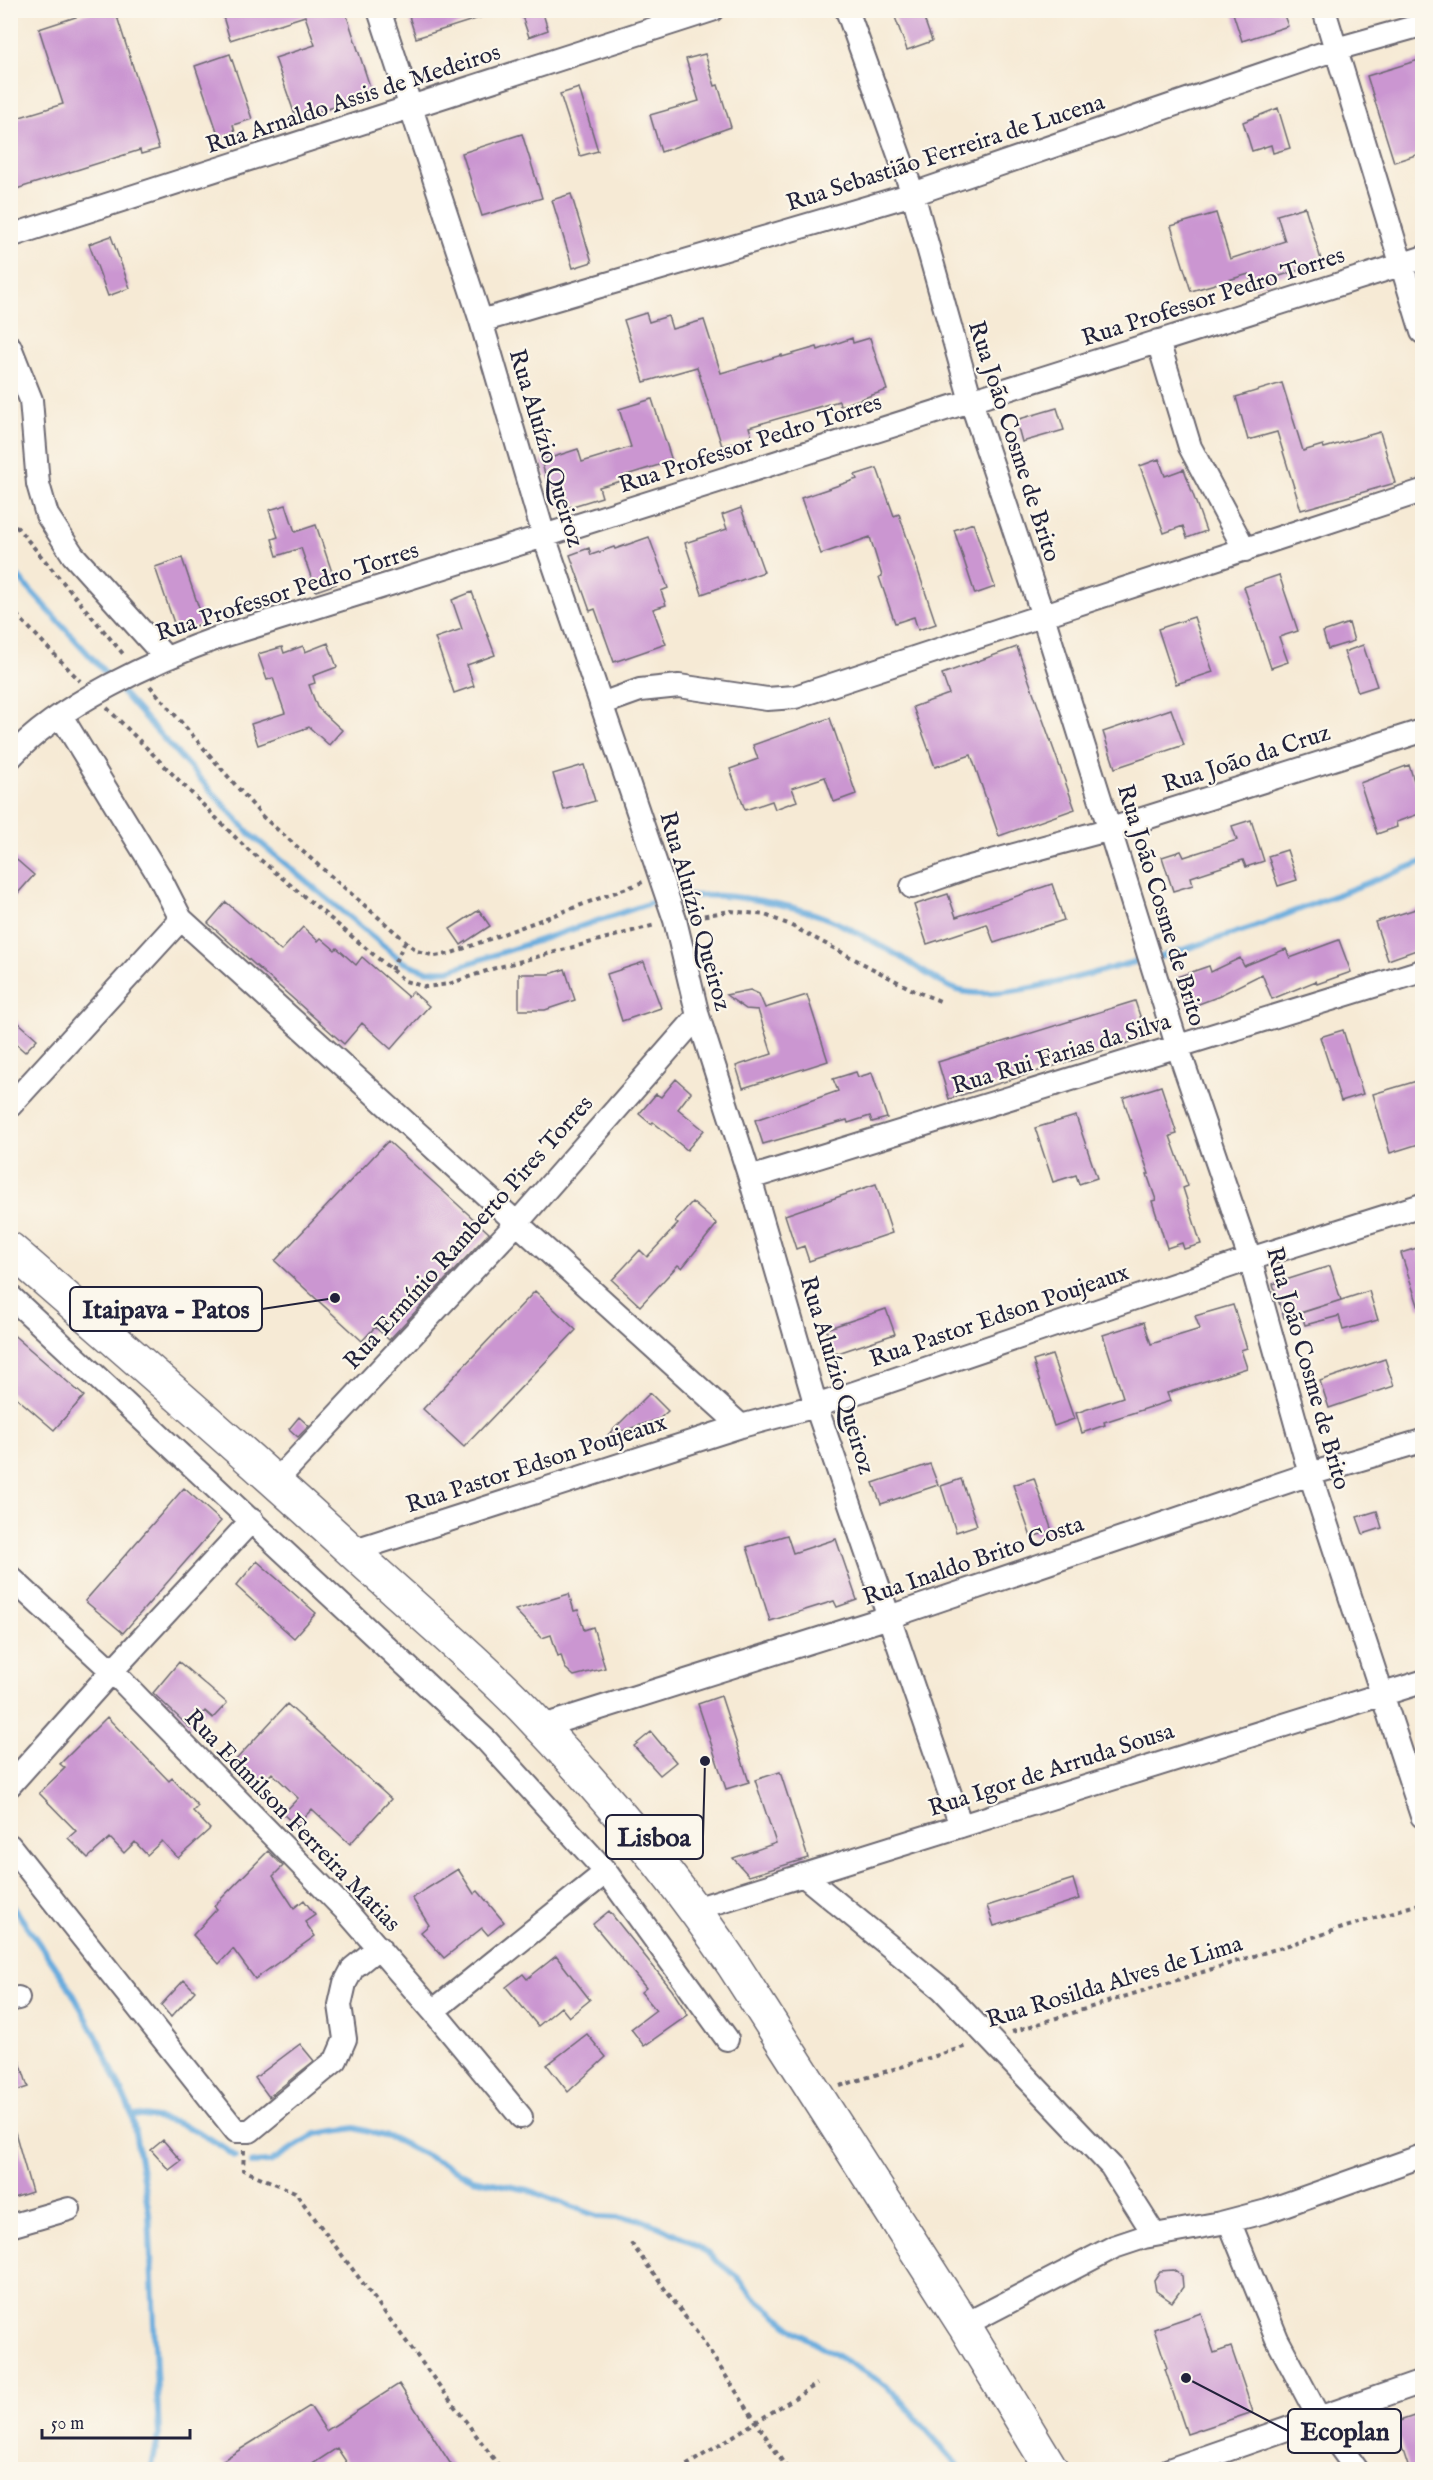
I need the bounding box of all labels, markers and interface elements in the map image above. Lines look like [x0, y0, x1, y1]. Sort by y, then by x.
street label: Rua Arnaldo Assis de Medeiros [202, 37, 505, 162]
street label: Rua Sebastião Ferreira de Lucena [782, 87, 1109, 220]
street label: Rua Professor Pedro Torres [1078, 240, 1349, 355]
street label: Rua João Cosme de Brito [960, 317, 1067, 566]
street label: Rua Aluízio Queiroz [501, 346, 590, 551]
street label: Rua Professor Pedro Torres [615, 387, 886, 502]
street label: Rua Professor Pedro Torres [152, 535, 423, 650]
street label: Rua João da Cruz [1159, 718, 1334, 801]
street label: Rua João Cosme de Brito [1109, 781, 1212, 1030]
street label: Rua Aluízio Queiroz [651, 808, 738, 1015]
street label: Rua Rui Farias da Silva [948, 1006, 1175, 1102]
street label: Rua Ermínio Ramberto Pires Torres [338, 1089, 601, 1377]
street label: Rua João Cosme de Brito [1258, 1243, 1357, 1494]
street label: Rua Pastor Edson Poujeaux [866, 1257, 1134, 1375]
street label: Rua Aluízio Queiroz [792, 1273, 881, 1478]
callout: Itaipava - Patos [70, 1287, 262, 1331]
text: Itaipava - Patos [82, 1294, 250, 1327]
street label: Rua Pastor Edson Poujeaux [402, 1407, 671, 1521]
street label: Rua Inaldo Brito Costa [859, 1509, 1089, 1614]
street label: Rua Edmilson Ferreira Matias [177, 1703, 407, 1939]
street label: Rua Igor de Arruda Sousa [925, 1716, 1179, 1825]
callout: Lisboa [606, 1815, 703, 1859]
text: Lisboa [617, 1822, 692, 1855]
street label: Rua Rosilda Alves de Lima [983, 1929, 1247, 2036]
scale bar [42, 2402, 190, 2440]
callout: Ecoplan [1288, 2409, 1401, 2453]
text: 50 m [51, 2413, 84, 2436]
text: Ecoplan [1300, 2416, 1390, 2449]

